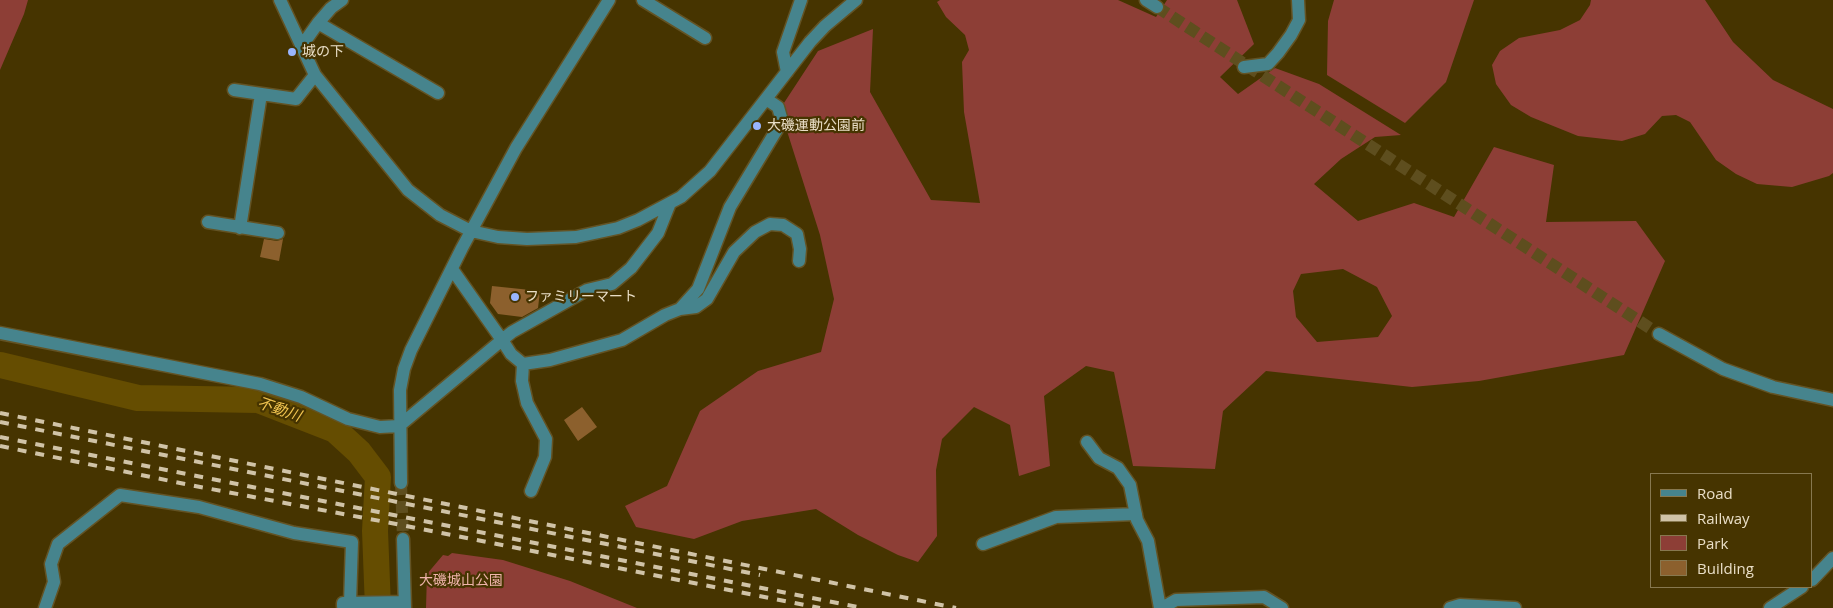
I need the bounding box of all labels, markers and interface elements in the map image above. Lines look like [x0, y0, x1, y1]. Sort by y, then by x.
place label: 城の下 [302, 44, 344, 60]
marker: 城の下 [286, 46, 298, 58]
place label: 大磯運動公園前 [767, 118, 865, 134]
marker: 大磯運動公園前 [751, 120, 763, 132]
place label: ファミリーマート [525, 289, 637, 305]
marker: ファミリーマート [509, 291, 521, 303]
water label: 不動川 [255, 394, 303, 426]
legend [1650, 473, 1813, 588]
text: Road [1697, 483, 1733, 503]
text: Railway [1697, 508, 1750, 528]
text: Park [1697, 533, 1728, 553]
text: Building [1697, 558, 1754, 578]
park label: 大磯城山公園 [419, 573, 503, 589]

